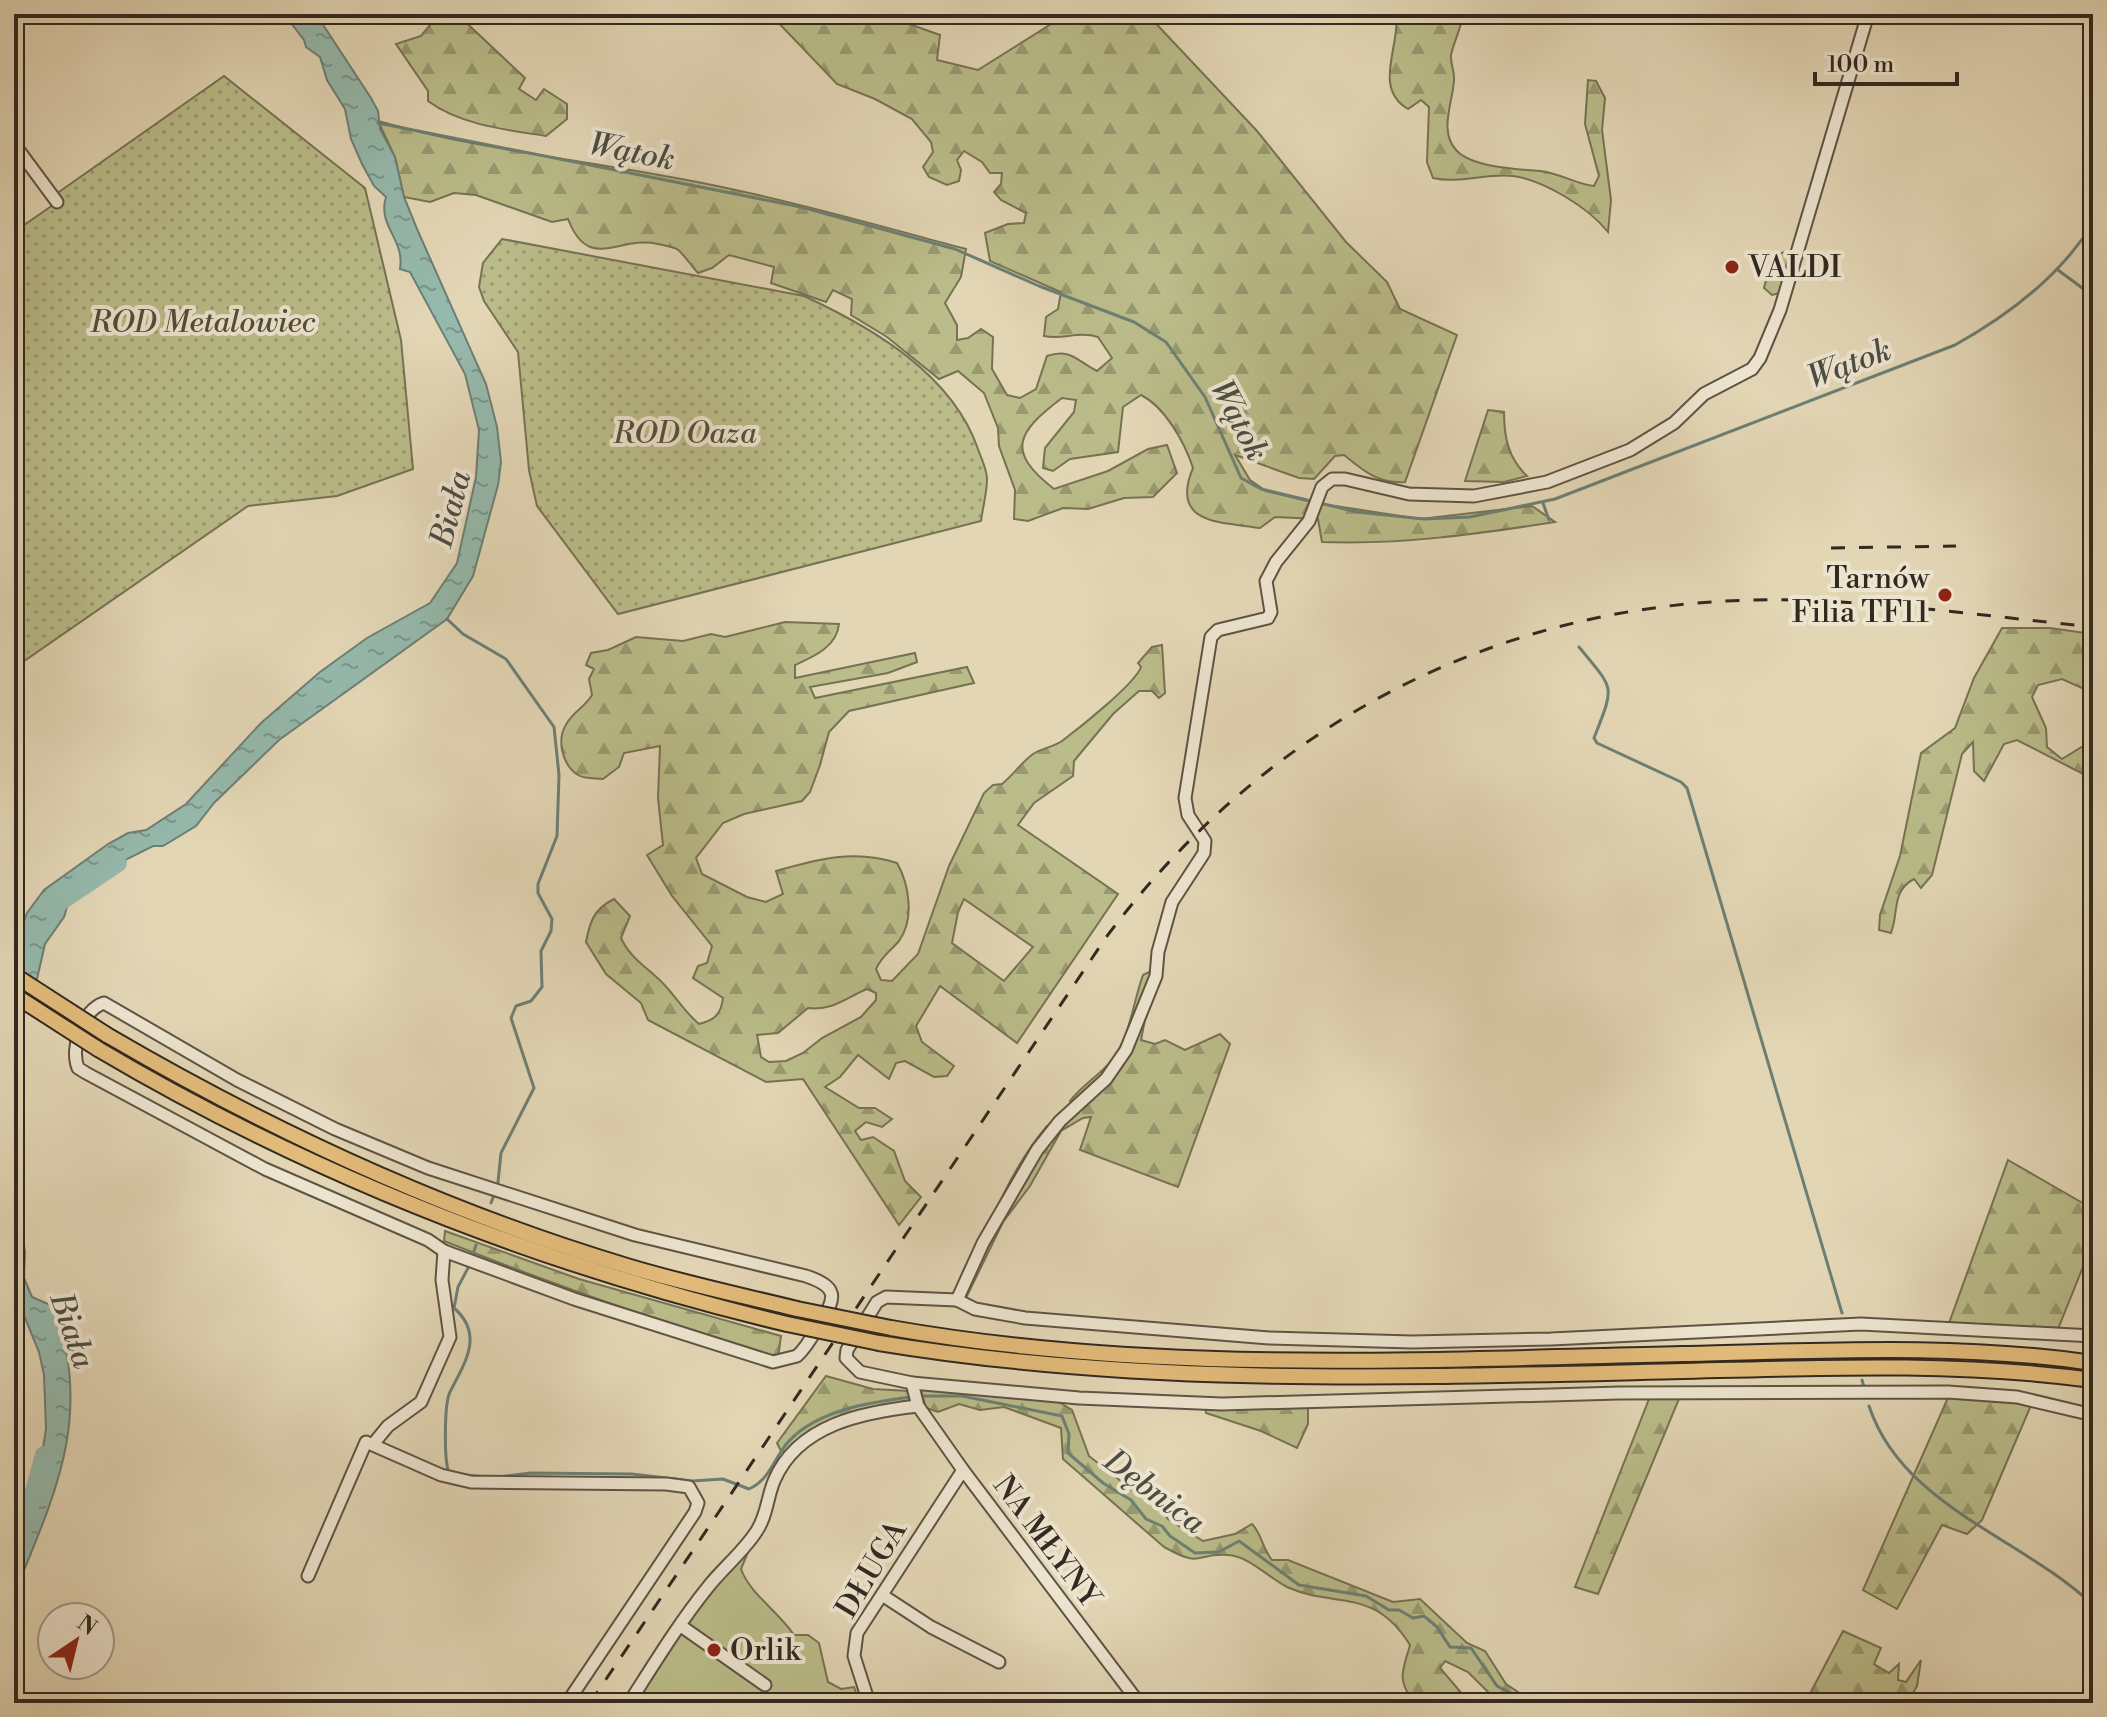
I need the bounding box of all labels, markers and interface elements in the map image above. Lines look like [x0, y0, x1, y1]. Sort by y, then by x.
scale bar [1815, 36, 1957, 86]
text: 100 m [1827, 50, 1894, 80]
water label: Wątok [586, 124, 678, 180]
place label: VALDI [1747, 249, 1842, 287]
marker: VALDI [1723, 258, 1741, 276]
park label: ROD Metalowiec [89, 304, 316, 342]
water label: Wątok [1802, 330, 1897, 398]
water label: Wątok [1201, 373, 1277, 468]
park label: ROD Oaza [612, 415, 757, 453]
water label: Biała [421, 466, 480, 553]
place label: Tarnów Filia TF11 [1792, 560, 1930, 632]
marker: Tarnów Filia TF11 [1936, 586, 1954, 604]
water label: Biała [40, 1286, 104, 1374]
water label: Dębnica [1095, 1440, 1213, 1543]
street label: NA MŁYNY [984, 1468, 1109, 1616]
street label: DŁUGA [828, 1513, 916, 1625]
north arrow [36, 1601, 116, 1681]
text: N [72, 1610, 102, 1642]
place label: Orlik [730, 1632, 802, 1670]
marker: Orlik [705, 1641, 723, 1659]

